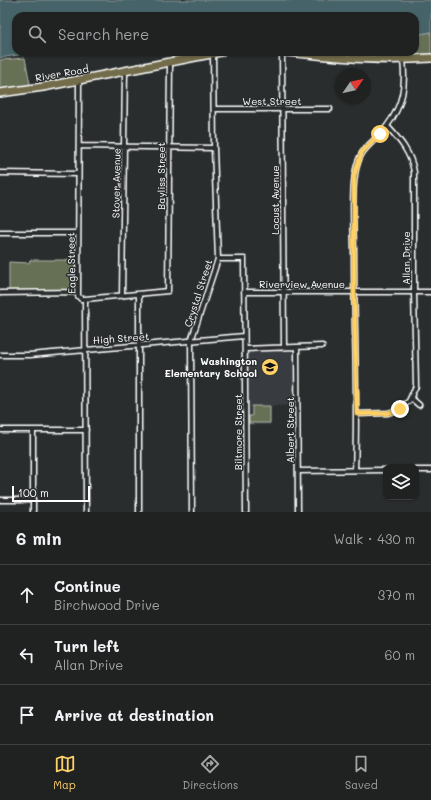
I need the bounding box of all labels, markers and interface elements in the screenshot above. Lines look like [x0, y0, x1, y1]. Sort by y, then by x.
search box [12, 12, 419, 56]
icon: search [26, 23, 48, 45]
text: Search here [58, 24, 149, 44]
street label: River Road [34, 61, 90, 85]
north arrow [335, 68, 371, 104]
street label: West Street [242, 94, 302, 108]
route start [371, 125, 389, 143]
street label: Bayliss Street [154, 142, 168, 210]
street label: Stover Avenue [108, 148, 124, 218]
street label: Locust Avenue [268, 165, 282, 235]
street label: Allan Drive [399, 231, 413, 285]
street label: Eagle Street [63, 232, 79, 294]
street label: Crystal Street [180, 257, 216, 329]
street label: Riverview Avenue [259, 277, 345, 291]
street label: High Street [92, 329, 150, 347]
place label: Washington Elementary School [165, 354, 257, 380]
school or university icon: Washington Elementary School [260, 357, 280, 377]
street label: Biltmore Street [231, 394, 245, 470]
street label: Albert Street [283, 397, 297, 463]
route end [391, 400, 409, 418]
map controls [383, 464, 419, 500]
button: layers [383, 464, 419, 500]
scale bar [12, 484, 90, 503]
text: 100 m [18, 485, 49, 500]
text: 6 min [16, 527, 61, 549]
text: Walk · 430 m [334, 530, 415, 547]
text: Continue [54, 576, 121, 596]
icon: ahead [16, 584, 38, 606]
text: 370 m [378, 586, 415, 603]
text: Birchwood Drive [54, 596, 160, 613]
text: Turn left [54, 636, 119, 656]
icon: left [16, 644, 38, 666]
text: 60 m [385, 646, 415, 663]
text: Allan Drive [54, 656, 123, 673]
icon: arrive [16, 704, 38, 726]
text: Arrive at destination [54, 705, 214, 725]
tab: Map [53, 753, 76, 792]
tab: Directions [182, 753, 238, 792]
tab: Saved [345, 753, 378, 792]

